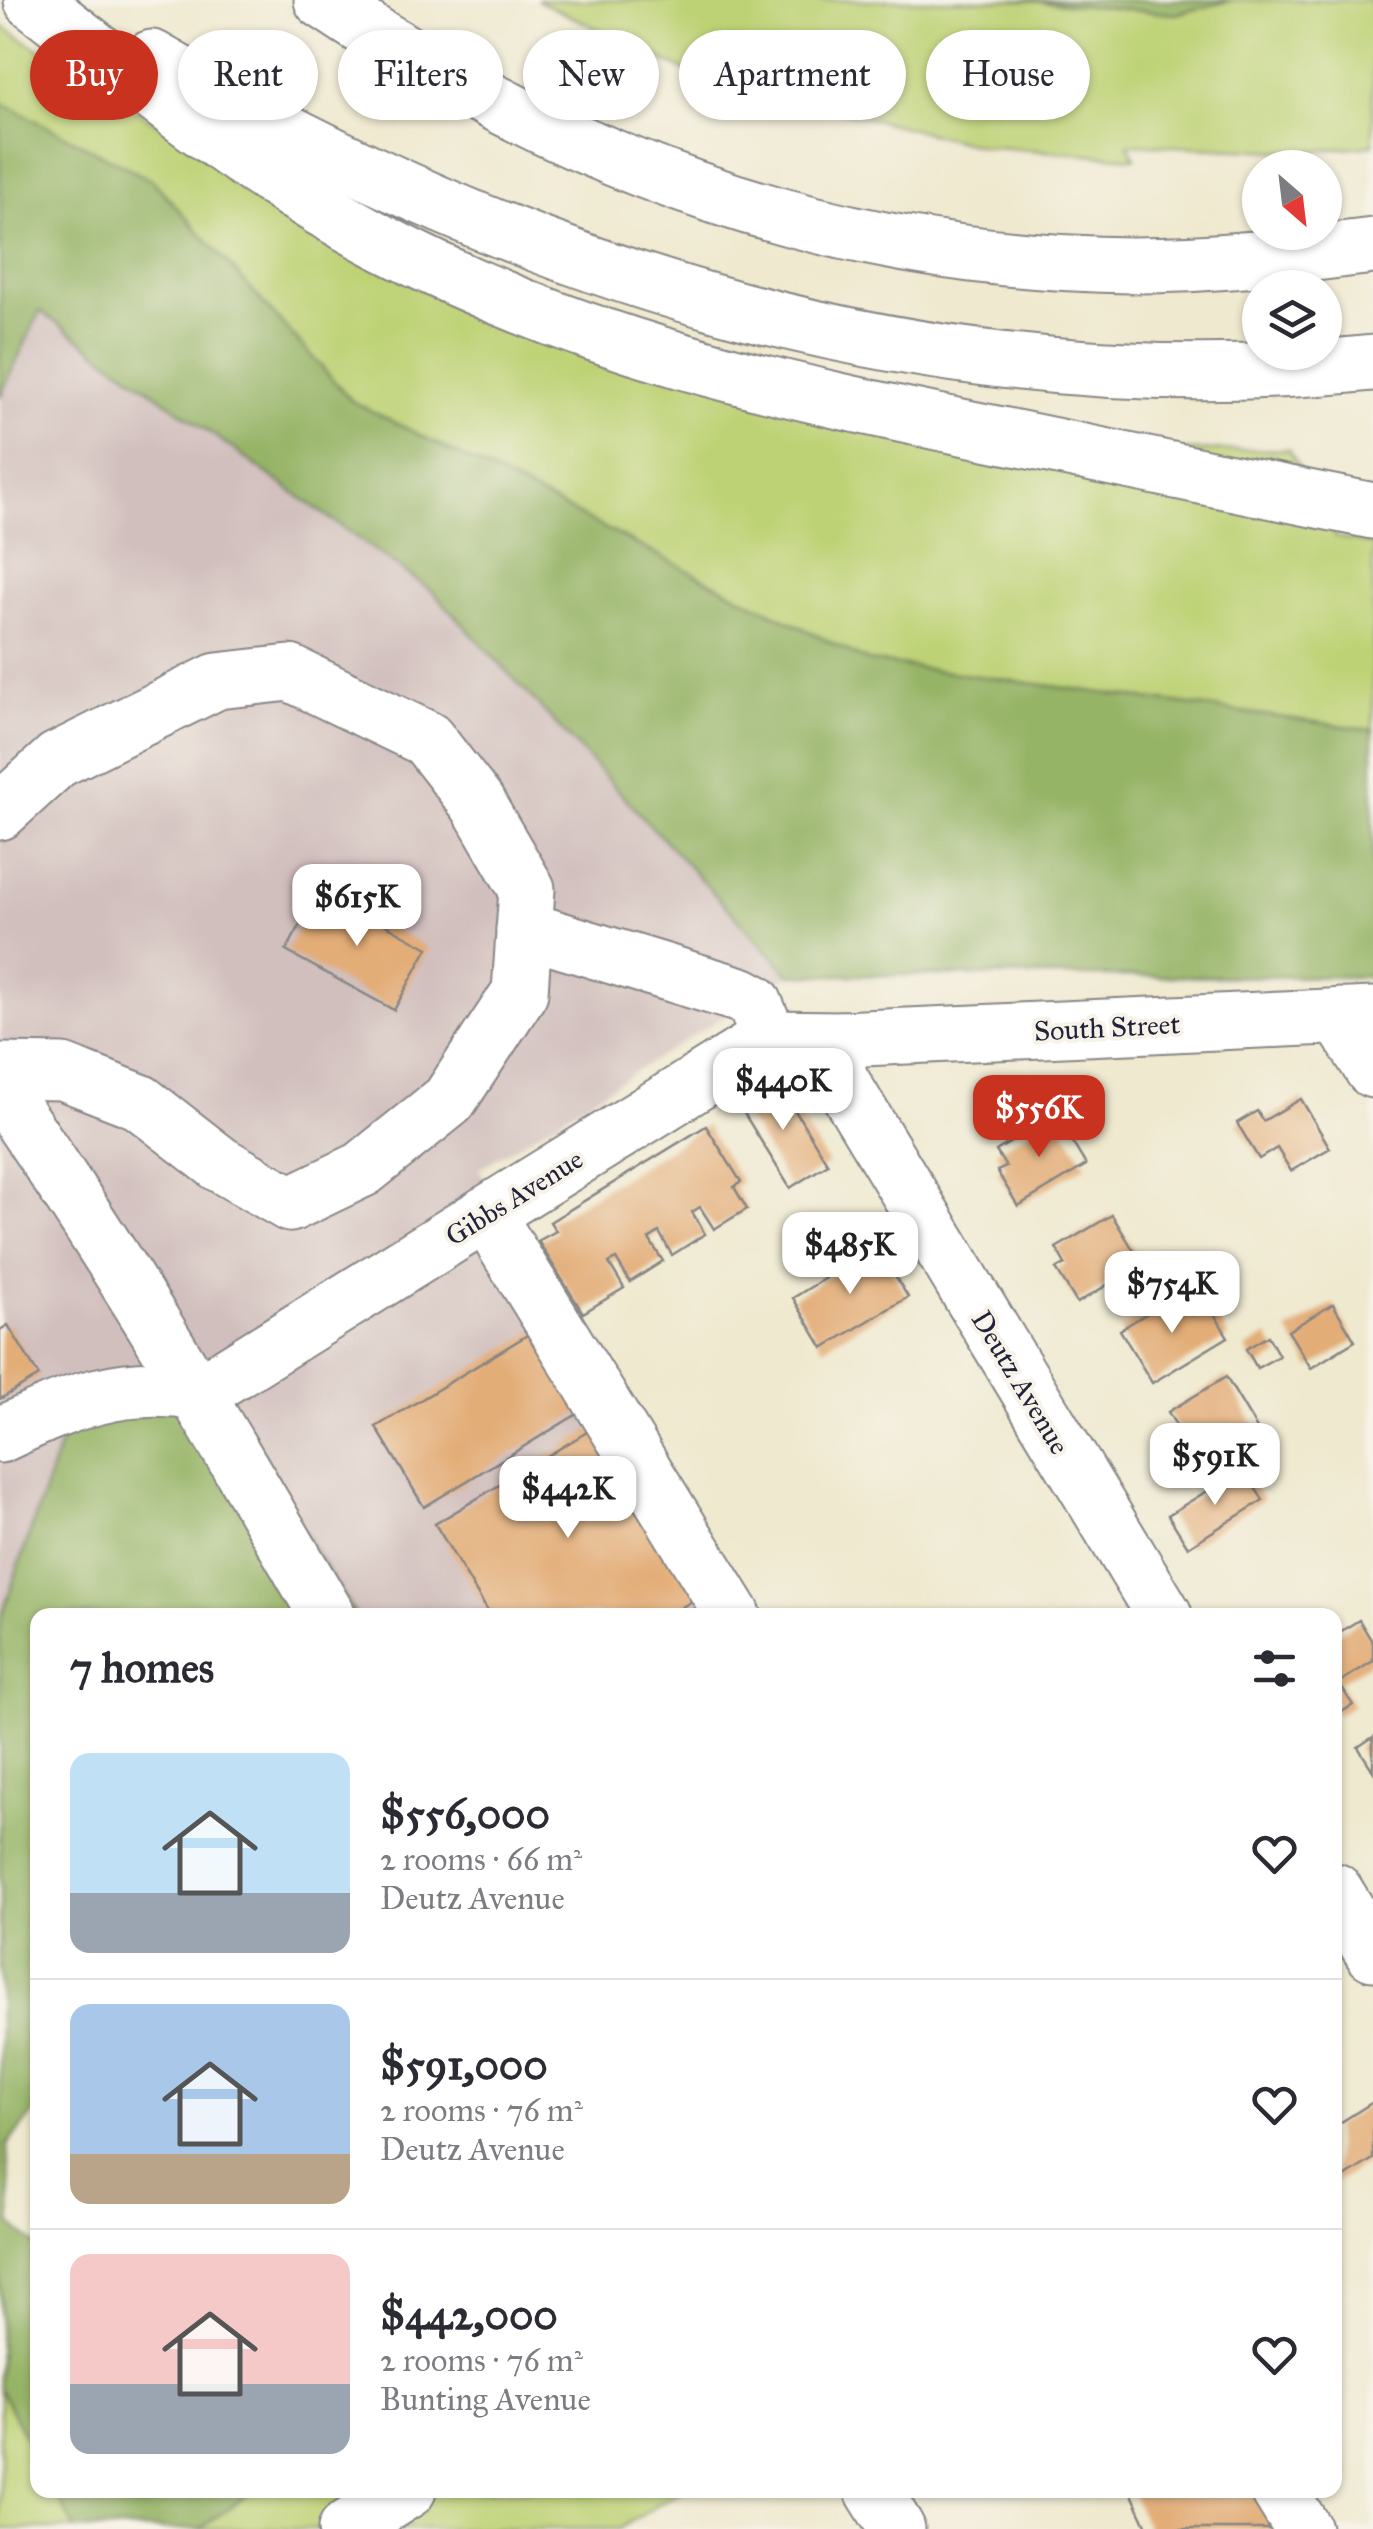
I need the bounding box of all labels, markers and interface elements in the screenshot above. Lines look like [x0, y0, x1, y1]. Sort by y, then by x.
chip: Buy [30, 30, 158, 120]
chip: Rent [178, 30, 318, 120]
chip: Filters [338, 30, 503, 120]
chip: New [523, 30, 659, 120]
chip: Apartment [679, 30, 906, 120]
chip: House [926, 30, 1090, 120]
north arrow [1242, 150, 1342, 250]
map controls [1242, 150, 1342, 370]
button: layers [1242, 270, 1342, 370]
pin: $615K [287, 864, 427, 949]
text: $615K [314, 877, 400, 916]
street label: South Street [1033, 1006, 1181, 1049]
pin: $440K [713, 1048, 853, 1133]
text: $440K [735, 1061, 831, 1100]
pin: $556K [969, 1075, 1109, 1160]
text: $556K [995, 1088, 1083, 1127]
street label: Gibbs Avenue [439, 1141, 589, 1253]
pin: $485K [780, 1212, 920, 1297]
text: $485K [804, 1225, 896, 1264]
pin: $754K [1102, 1251, 1242, 1336]
text: $754K [1127, 1264, 1217, 1303]
street label: Deutz Avenue [964, 1304, 1077, 1461]
pin: $591K [1145, 1423, 1285, 1508]
text: $591K [1172, 1436, 1258, 1475]
pin: $442K [498, 1456, 638, 1541]
text: $442K [521, 1469, 615, 1508]
icon: filters [1247, 1641, 1302, 1696]
text: 7 homes [70, 1642, 214, 1694]
text: $556,000 [380, 1788, 550, 1840]
icon: home [150, 1793, 270, 1913]
icon: heart [1247, 1826, 1302, 1881]
text: 2 rooms · 66 m² [380, 1840, 582, 1879]
text: Deutz Avenue [380, 1879, 565, 1918]
text: $591,000 [380, 2039, 548, 2091]
icon: home [150, 2044, 270, 2164]
icon: heart [1247, 2077, 1302, 2132]
text: 2 rooms · 76 m² [380, 2091, 583, 2130]
text: Deutz Avenue [380, 2130, 565, 2169]
text: $442,000 [380, 2289, 558, 2341]
icon: home [150, 2294, 270, 2414]
icon: heart [1247, 2327, 1302, 2382]
text: 2 rooms · 76 m² [380, 2341, 583, 2380]
text: Bunting Avenue [380, 2380, 591, 2419]

